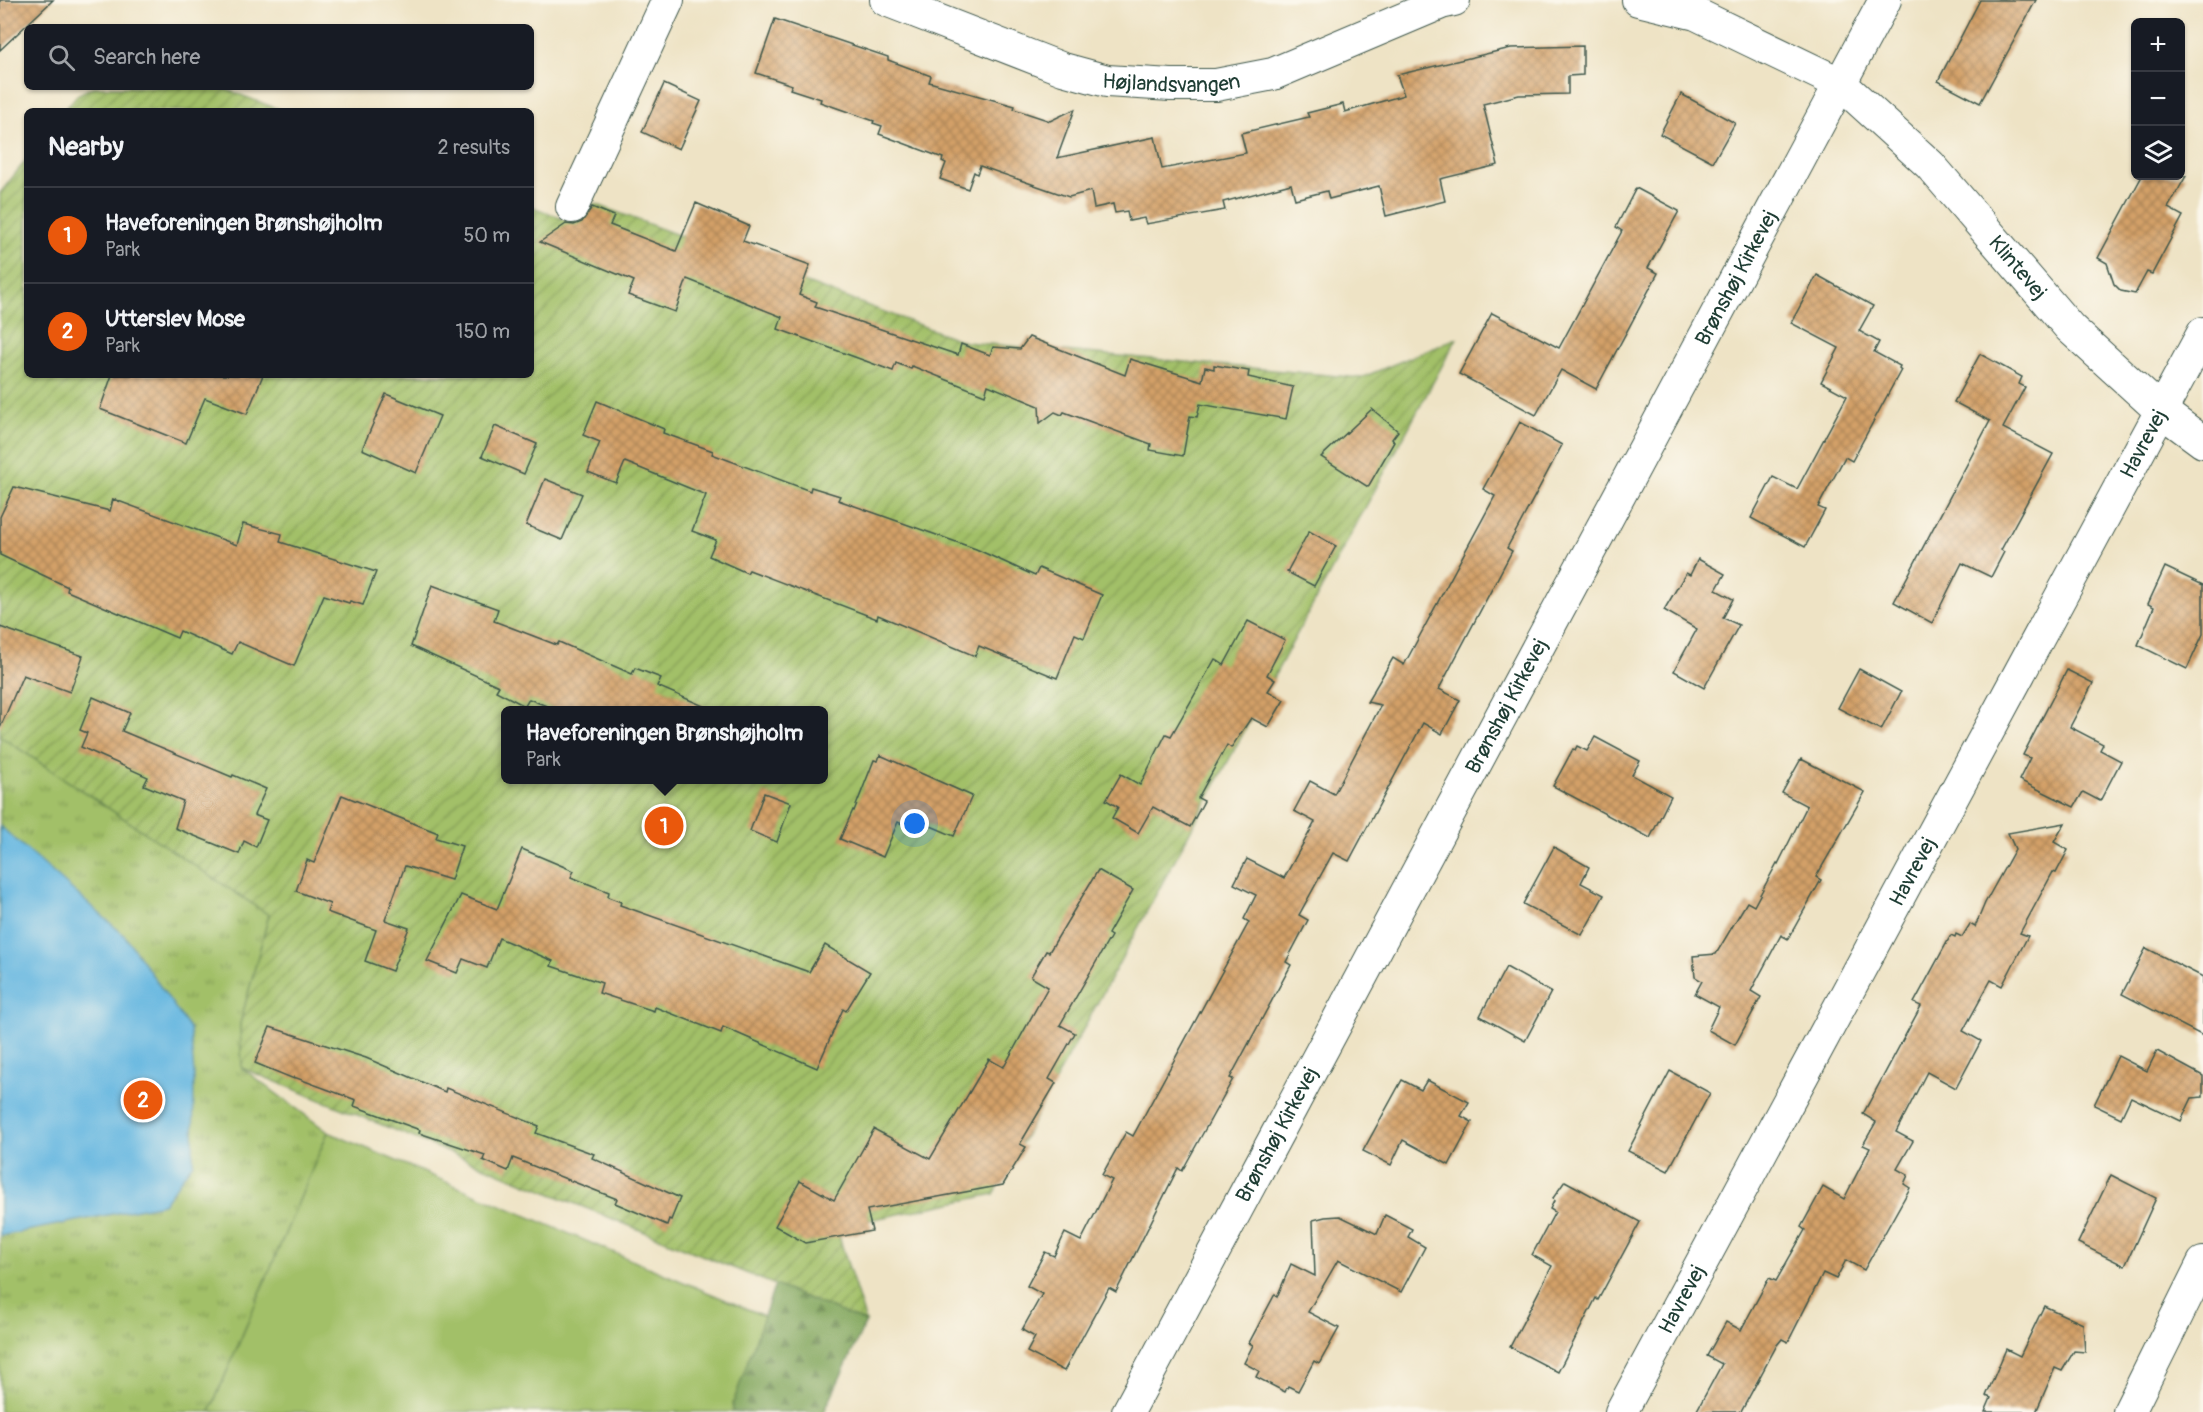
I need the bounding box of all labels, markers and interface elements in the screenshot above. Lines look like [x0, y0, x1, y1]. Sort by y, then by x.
map controls [2131, 18, 2185, 180]
button: + [2131, 18, 2185, 72]
search box [24, 24, 534, 90]
icon: search [45, 41, 78, 74]
text: Search here [93, 43, 200, 71]
street label: Højlandsvangen [1102, 67, 1242, 99]
button: − [2131, 72, 2185, 126]
button: layers [2131, 126, 2185, 180]
text: Nearby [48, 131, 124, 163]
text: 2 results [438, 135, 510, 160]
street label: Brønshøj Kirkevej [1689, 205, 1783, 350]
text: Haveforeningen Brønshøjholm [105, 209, 383, 237]
text: 1 [64, 223, 71, 248]
text: 50 m [463, 223, 510, 248]
street label: Klintevej [1983, 230, 2053, 305]
text: Park [105, 237, 140, 262]
text: Utterslev Mose [105, 305, 245, 333]
text: 2 [62, 319, 73, 344]
text: 150 m [456, 319, 510, 344]
text: Park [105, 333, 140, 358]
street label: Havrevej [2114, 405, 2173, 483]
street label: Brønshøj Kirkevej [1459, 634, 1554, 778]
popup [501, 706, 828, 784]
text: Haveforeningen Brønshøjholm [526, 719, 803, 747]
text: Park [526, 747, 561, 772]
pin: 1 [644, 804, 684, 848]
your location [900, 809, 929, 838]
street label: Havrevej [1883, 832, 1942, 911]
street label: Brønshøj Kirkevej [1230, 1062, 1324, 1207]
pin: 2 [124, 1078, 162, 1122]
street label: Havrevej [1652, 1260, 1711, 1339]

